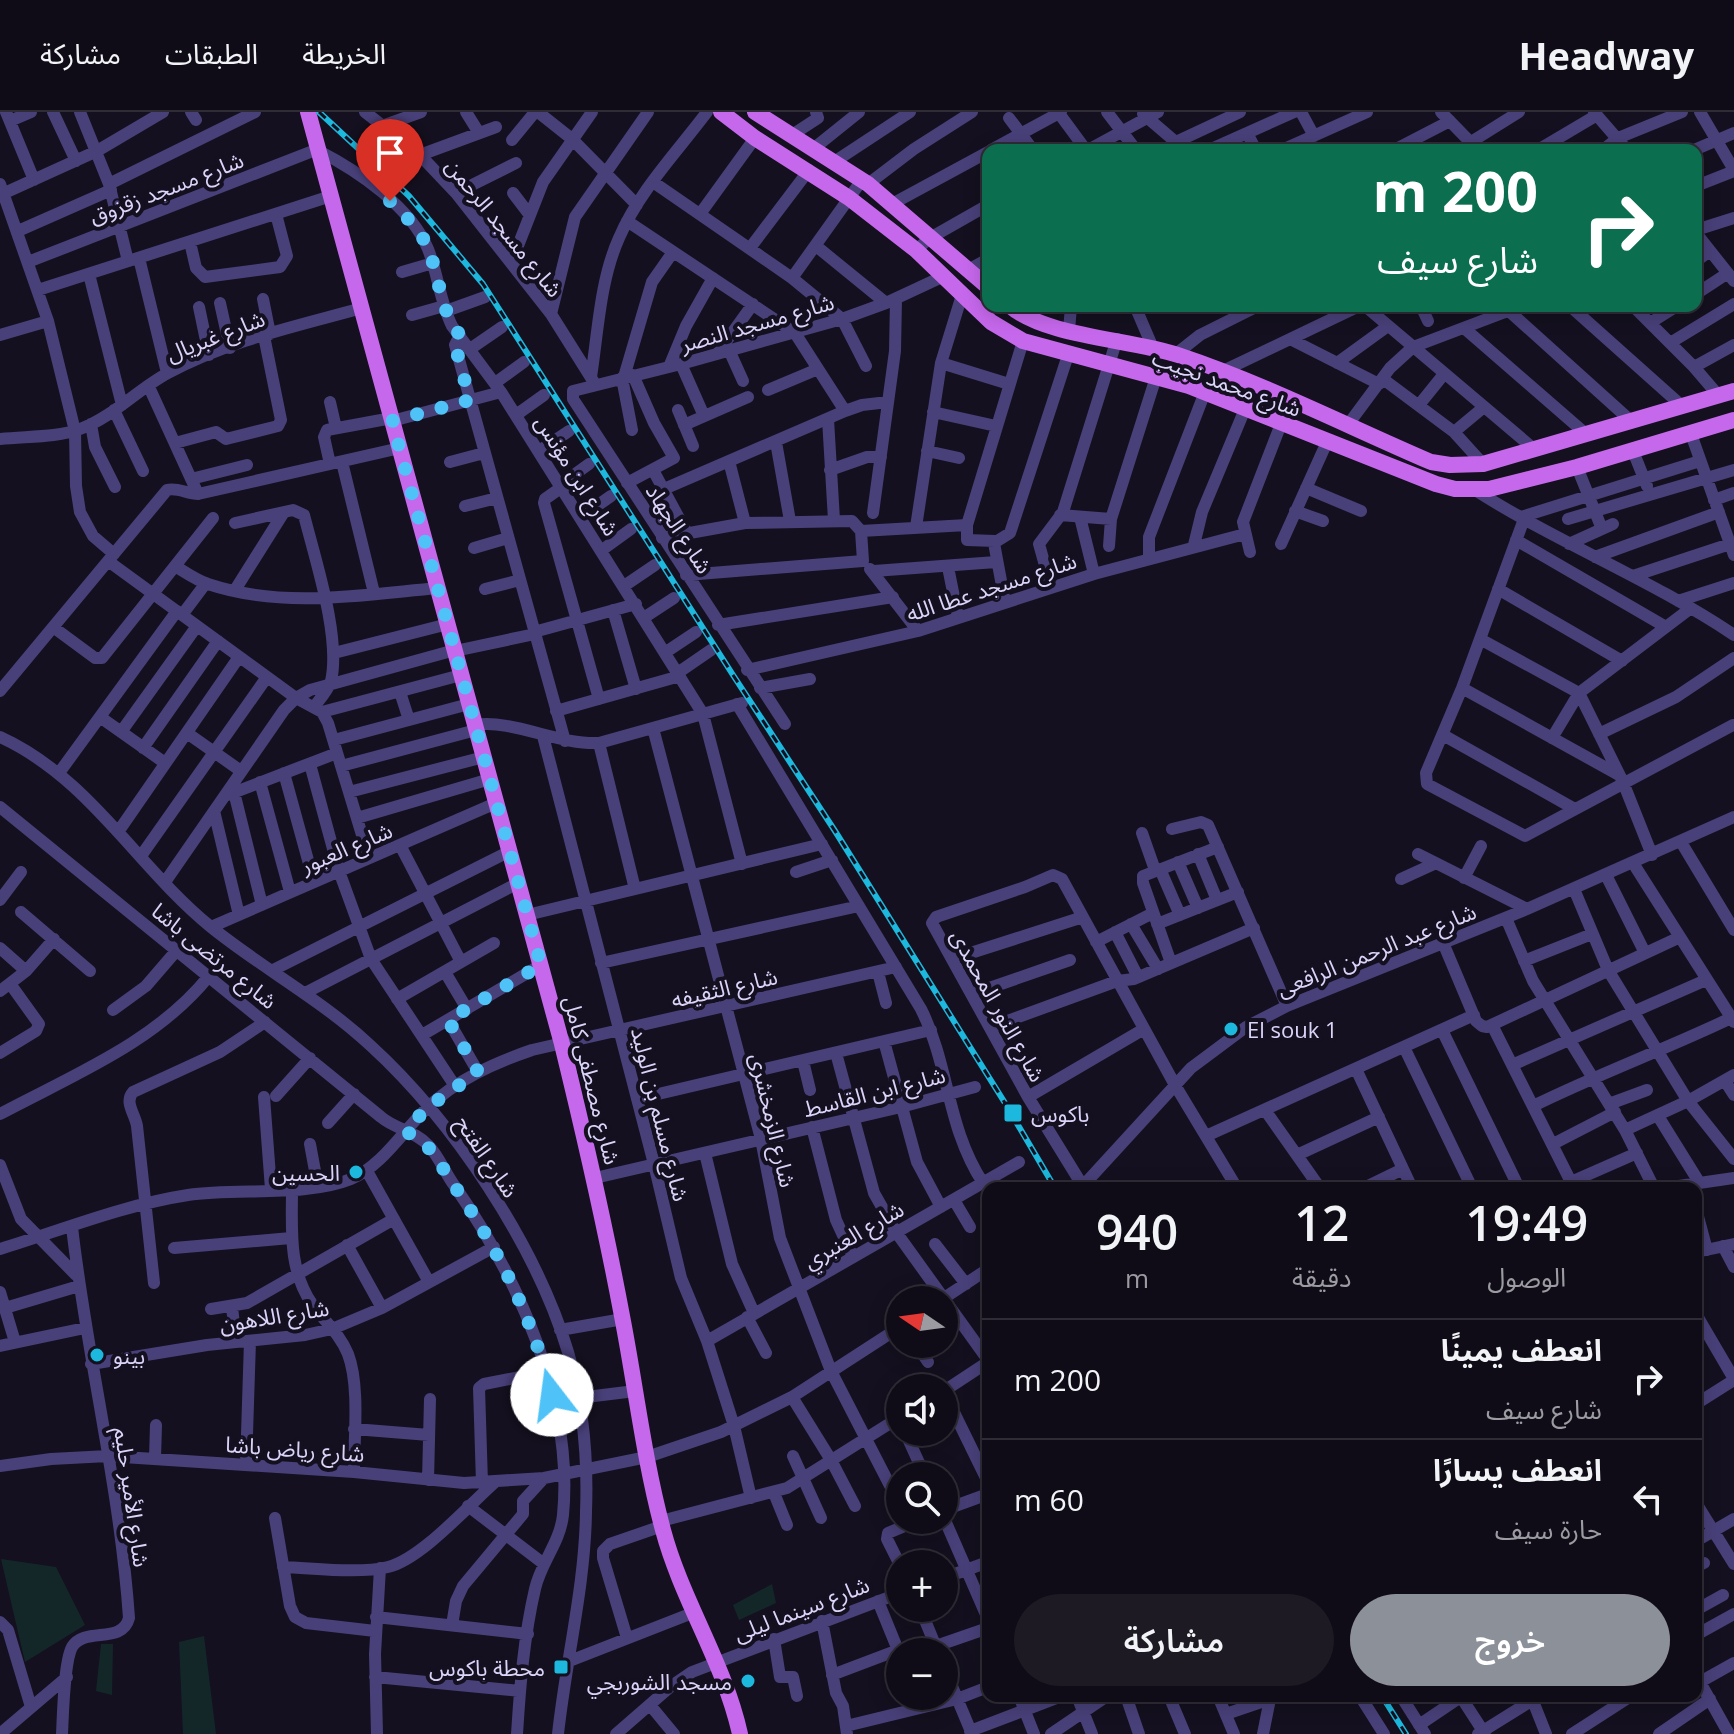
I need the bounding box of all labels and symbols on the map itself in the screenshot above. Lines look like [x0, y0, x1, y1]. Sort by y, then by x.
pin [356, 119, 424, 201]
street label: شارع مسجد زقزوق [84, 144, 249, 233]
street label: شارع مسجد الرحمن [437, 151, 570, 305]
street label: شارع مسجد النصر [676, 286, 838, 361]
street label: شارع غبريال [161, 302, 270, 370]
street label: شارع محمد نجيب [1147, 341, 1306, 426]
street label: شارع ابن مؤنس [526, 409, 627, 543]
street label: شارع الجهاد [637, 477, 720, 580]
street label: شارع مسجد عطا الله [902, 544, 1081, 631]
street label: شارع العبور [295, 814, 398, 883]
street label: شارع مرتضى باشا [144, 895, 284, 1017]
street label: شارع عبد الرحمن الرافعى [1272, 895, 1481, 1006]
street label: شارع النور المحمدى [942, 923, 1053, 1088]
street label: شارع الثقيفه [668, 960, 781, 1017]
street label: شارع مصطفى كامل [555, 993, 628, 1168]
place label: El souk 1 [1247, 1014, 1338, 1044]
marker: El souk 1 [1222, 1020, 1240, 1038]
street label: شارع مسلم بن الوليد [622, 1024, 697, 1205]
street label: شارع الزمخشرى [741, 1050, 804, 1191]
street label: شارع ابن القاسط [800, 1059, 949, 1126]
place label: باكوس [1031, 1098, 1089, 1128]
marker: باكوس [1002, 1102, 1024, 1124]
street label: شارع الفتح [447, 1109, 526, 1205]
place label: الحسين [272, 1157, 340, 1187]
marker: الحسين [347, 1163, 365, 1181]
street label: شارع العنبري [797, 1193, 910, 1278]
north arrow [886, 1286, 958, 1358]
street label: شارع اللاهون [217, 1292, 332, 1341]
place label: بينو [113, 1340, 145, 1370]
marker: بينو [88, 1346, 106, 1364]
position arrow [510, 1353, 594, 1437]
street label: شارع الأمير حليم [105, 1425, 158, 1569]
street label: شارع رياض باشا [224, 1428, 366, 1471]
street label: شارع سينما ليلى [729, 1568, 874, 1650]
place label: محطة باكوس [429, 1652, 545, 1682]
marker: محطة باكوس [552, 1658, 570, 1676]
place label: مسجد الشوربجي [587, 1666, 732, 1699]
marker: مسجد الشوربجي [739, 1672, 757, 1690]

